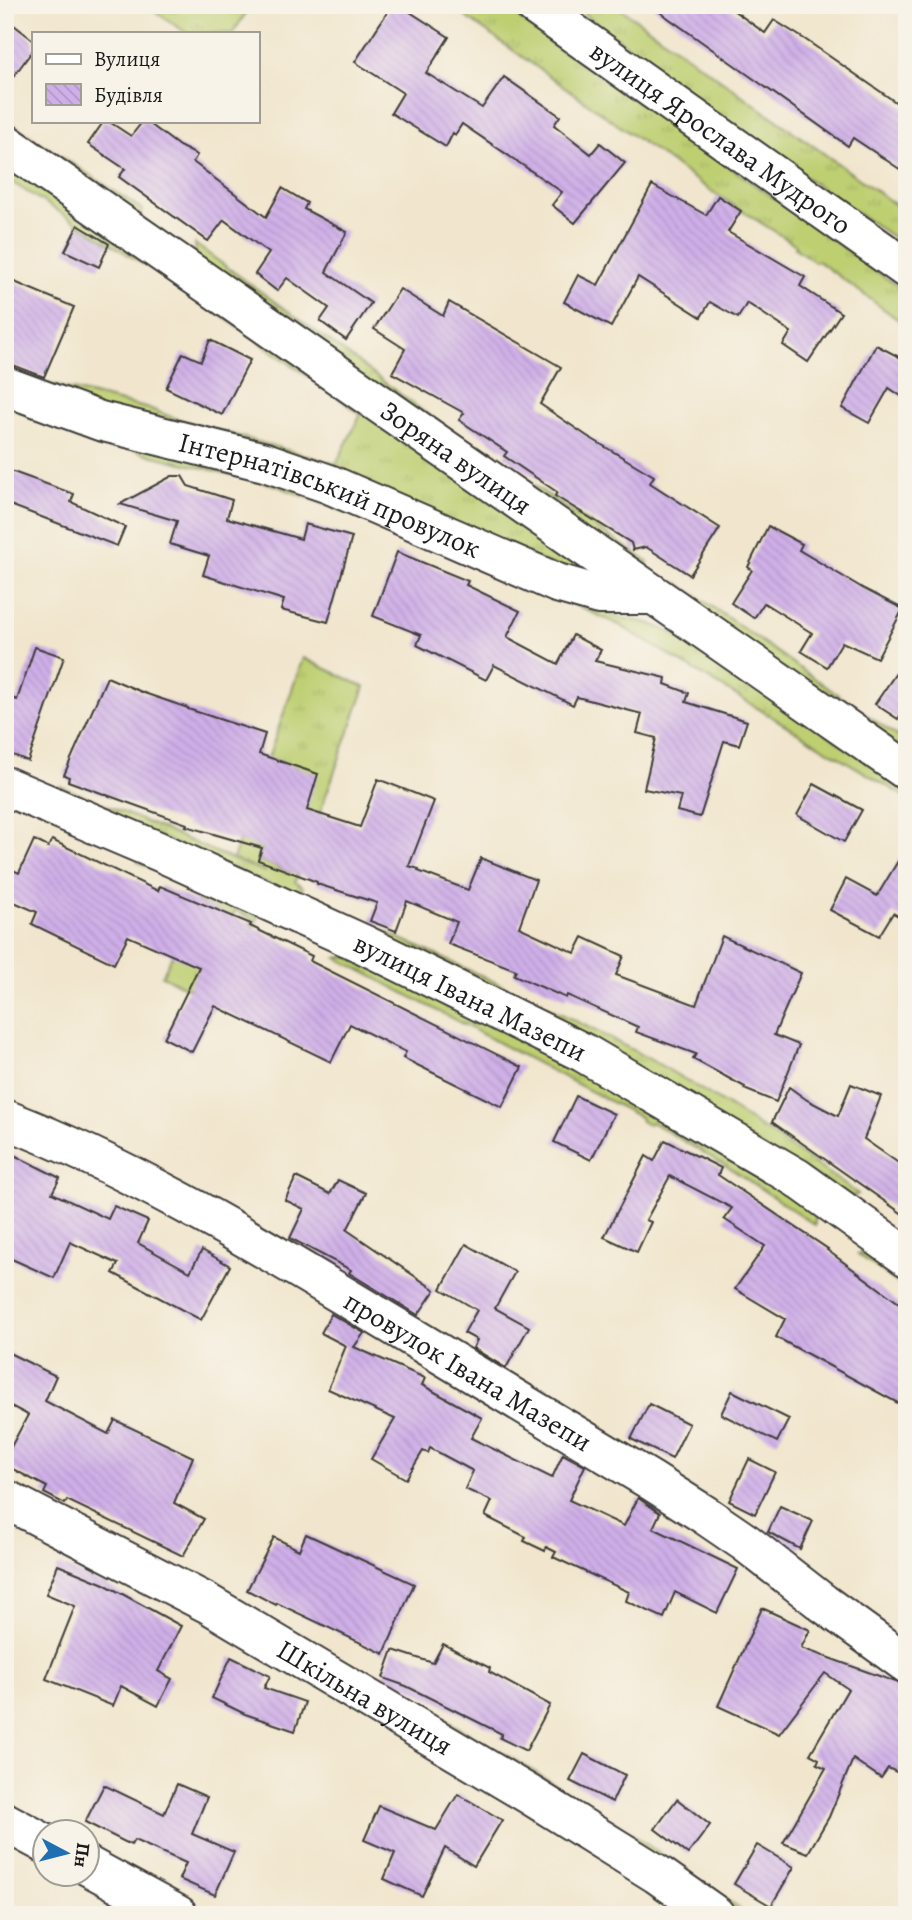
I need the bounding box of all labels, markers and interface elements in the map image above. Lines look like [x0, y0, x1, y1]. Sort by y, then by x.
legend [32, 32, 259, 122]
street label: вулиця Ярослава Мудрого [582, 32, 859, 244]
text: Вулиця [94, 45, 160, 73]
text: Будівля [94, 81, 163, 109]
street label: Зоряна вулиця [372, 392, 539, 524]
street label: Інтернатівський провулок [175, 423, 487, 568]
street label: вулиця Івана Мазепи [347, 924, 593, 1071]
street label: провулок Івана Мазепи [337, 1282, 599, 1461]
street label: Шкільна вулиця [270, 1631, 459, 1765]
north arrow [32, 1818, 102, 1888]
text: Пн [67, 1841, 96, 1869]

